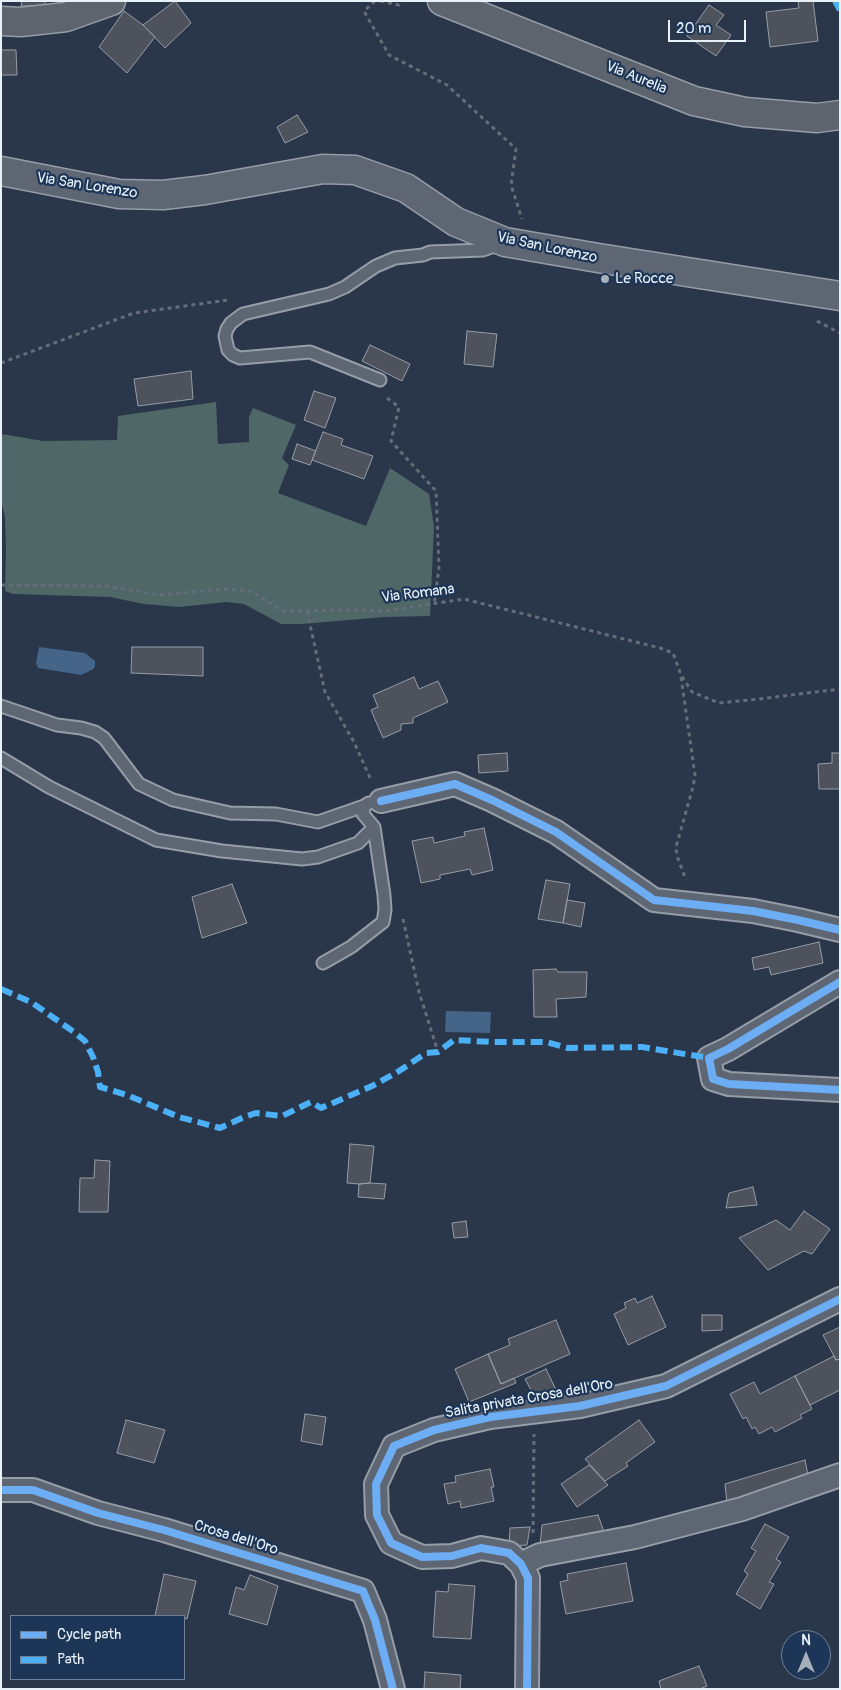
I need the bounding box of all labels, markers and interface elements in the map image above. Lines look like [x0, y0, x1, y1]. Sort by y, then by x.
scale bar [671, 10, 748, 42]
text: 20 m [676, 19, 711, 38]
street label: Via Aurelia [603, 58, 669, 98]
street label: Via San Lorenzo [35, 169, 139, 203]
street label: Via San Lorenzo [495, 229, 599, 267]
place label: Le Rocce [615, 270, 673, 288]
marker: Le Rocce [599, 273, 611, 285]
street label: Via Romana [380, 581, 456, 607]
street label: Salita privata Crosa dell'Oro [444, 1375, 614, 1423]
street label: Crosa dell'Oro [192, 1517, 280, 1559]
legend [10, 1615, 185, 1680]
text: Cycle path [57, 1625, 121, 1644]
north arrow [781, 1630, 831, 1680]
text: N [801, 1632, 811, 1649]
text: Path [57, 1650, 84, 1669]

